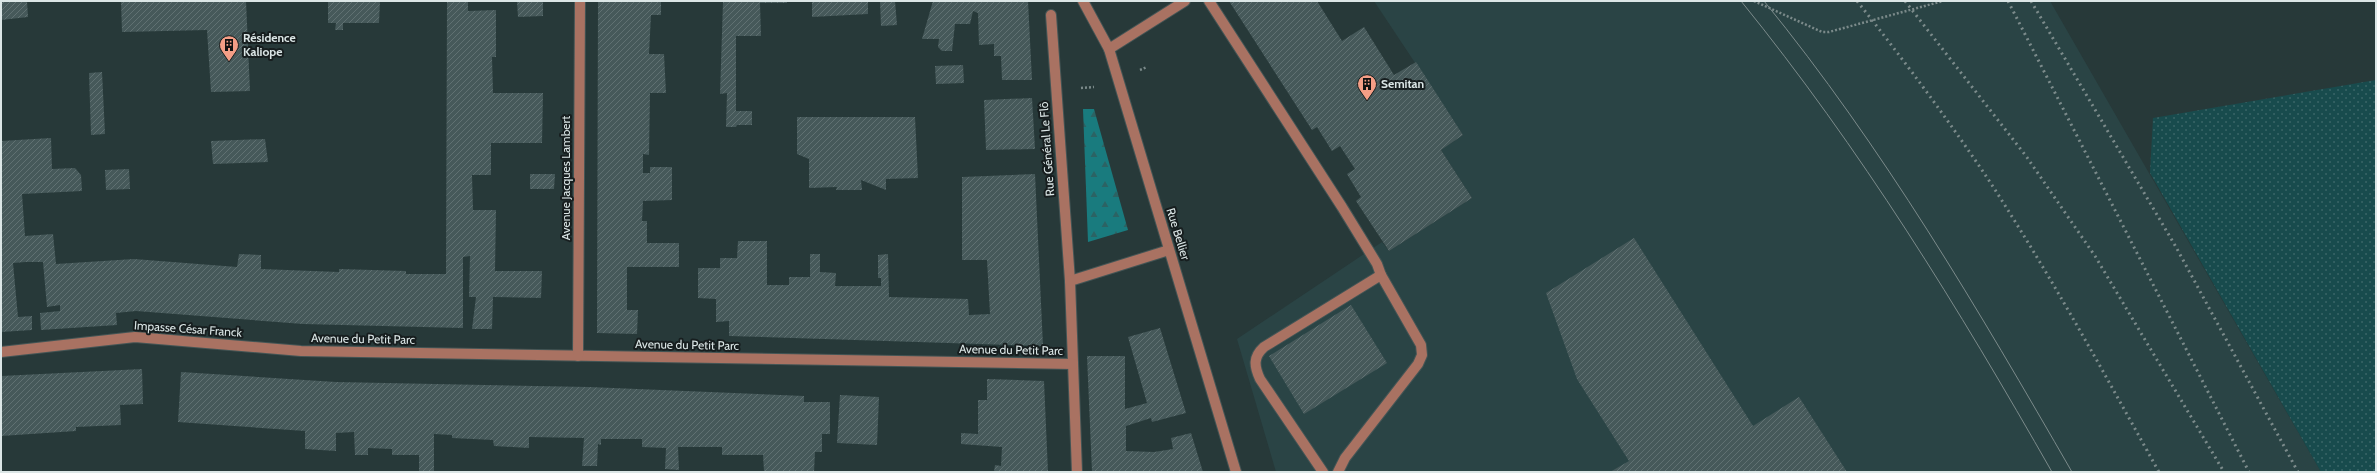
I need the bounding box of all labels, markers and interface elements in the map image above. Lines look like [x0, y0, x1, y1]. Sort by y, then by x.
place label: Résidence Kaliope [243, 30, 296, 59]
building icon: Résidence Kaliope [218, 34, 240, 62]
building icon: Semitan [1356, 73, 1378, 101]
place label: Semitan [1381, 76, 1424, 91]
street label: Rue Général Le Flô [1036, 101, 1057, 197]
street label: Avenue Jacques Lambert [558, 116, 573, 240]
street label: Rue Bellier [1163, 206, 1194, 262]
street label: Impasse César Franck [134, 317, 243, 340]
street label: Avenue du Petit Parc [311, 330, 416, 347]
street label: Avenue du Petit Parc [635, 336, 740, 353]
street label: Avenue du Petit Parc [959, 341, 1064, 358]

